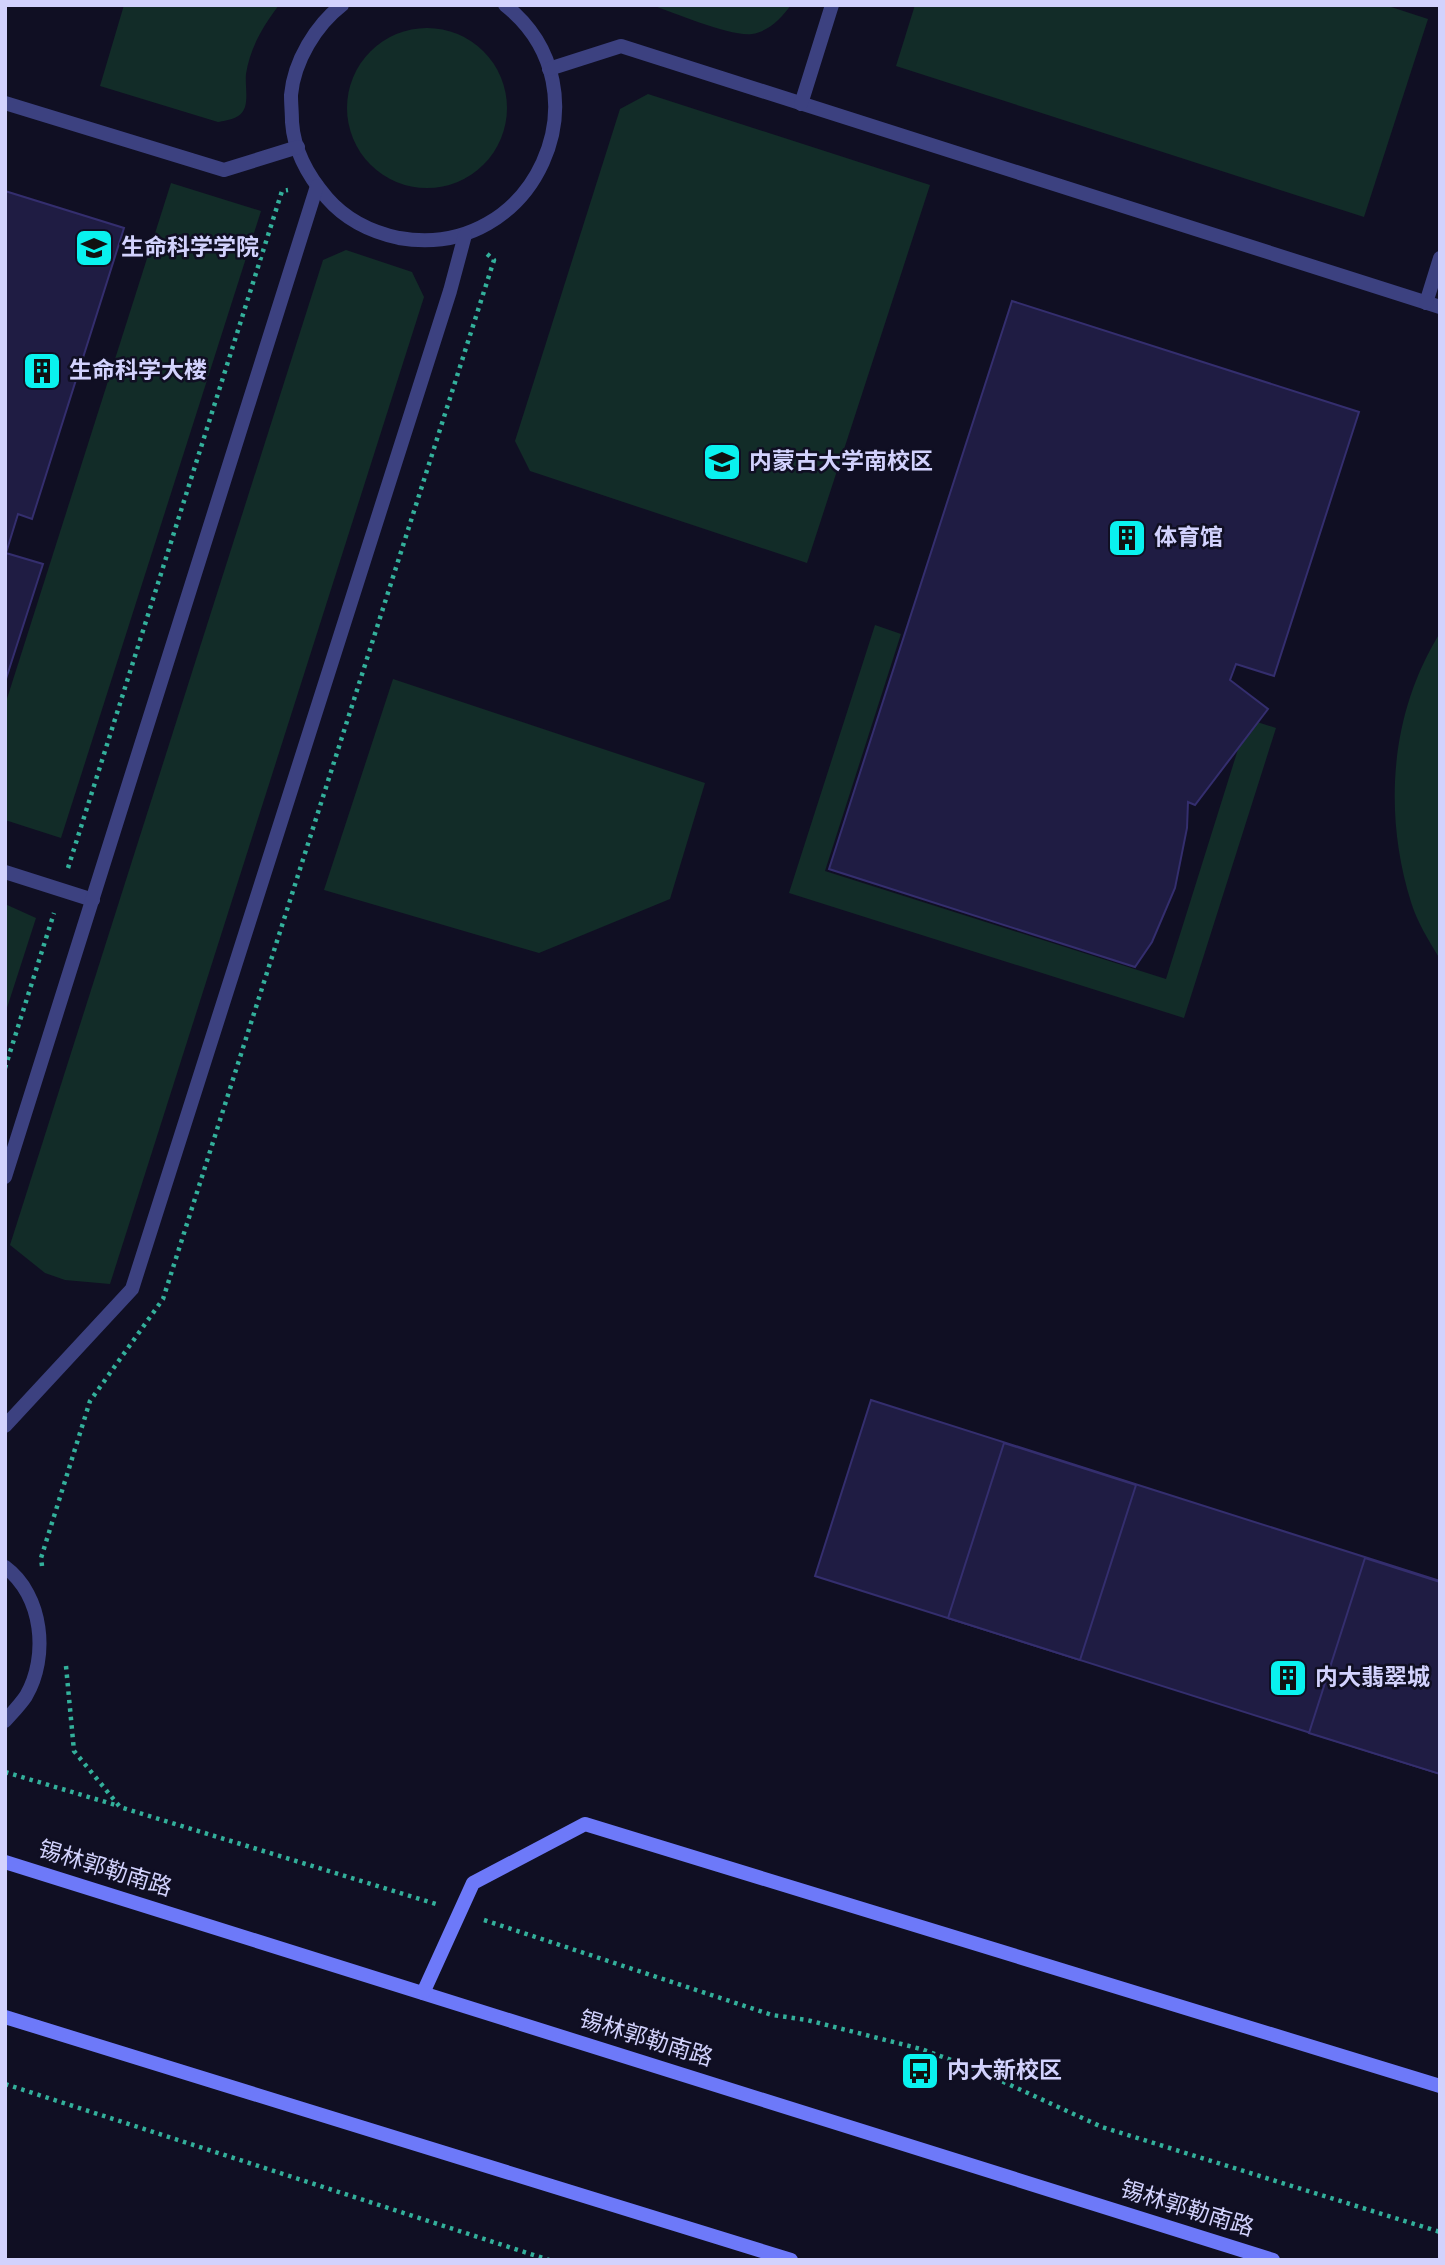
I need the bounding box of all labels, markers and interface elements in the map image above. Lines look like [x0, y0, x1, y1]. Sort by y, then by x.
school or university icon: 生命科学学院 [73, 227, 115, 269]
place label: 生命科学学院 [121, 234, 259, 262]
building icon: 生命科学大楼 [21, 350, 63, 392]
place label: 生命科学大楼 [69, 357, 207, 385]
school or university icon: 内蒙古大学南校区 [701, 441, 743, 483]
place label: 内蒙古大学南校区 [749, 448, 933, 476]
building icon: 体育馆 [1106, 517, 1148, 559]
place label: 体育馆 [1154, 524, 1223, 552]
building icon: 内大翡翠城 [1267, 1657, 1309, 1699]
place label: 内大翡翠城 [1315, 1664, 1430, 1692]
street label: 锡林郭勒南路 [35, 1835, 175, 1903]
street label: 锡林郭勒南路 [576, 2005, 716, 2073]
bus stop icon: 内大新校区 [899, 2050, 941, 2092]
place label: 内大新校区 [947, 2057, 1062, 2085]
street label: 锡林郭勒南路 [1117, 2175, 1257, 2243]

